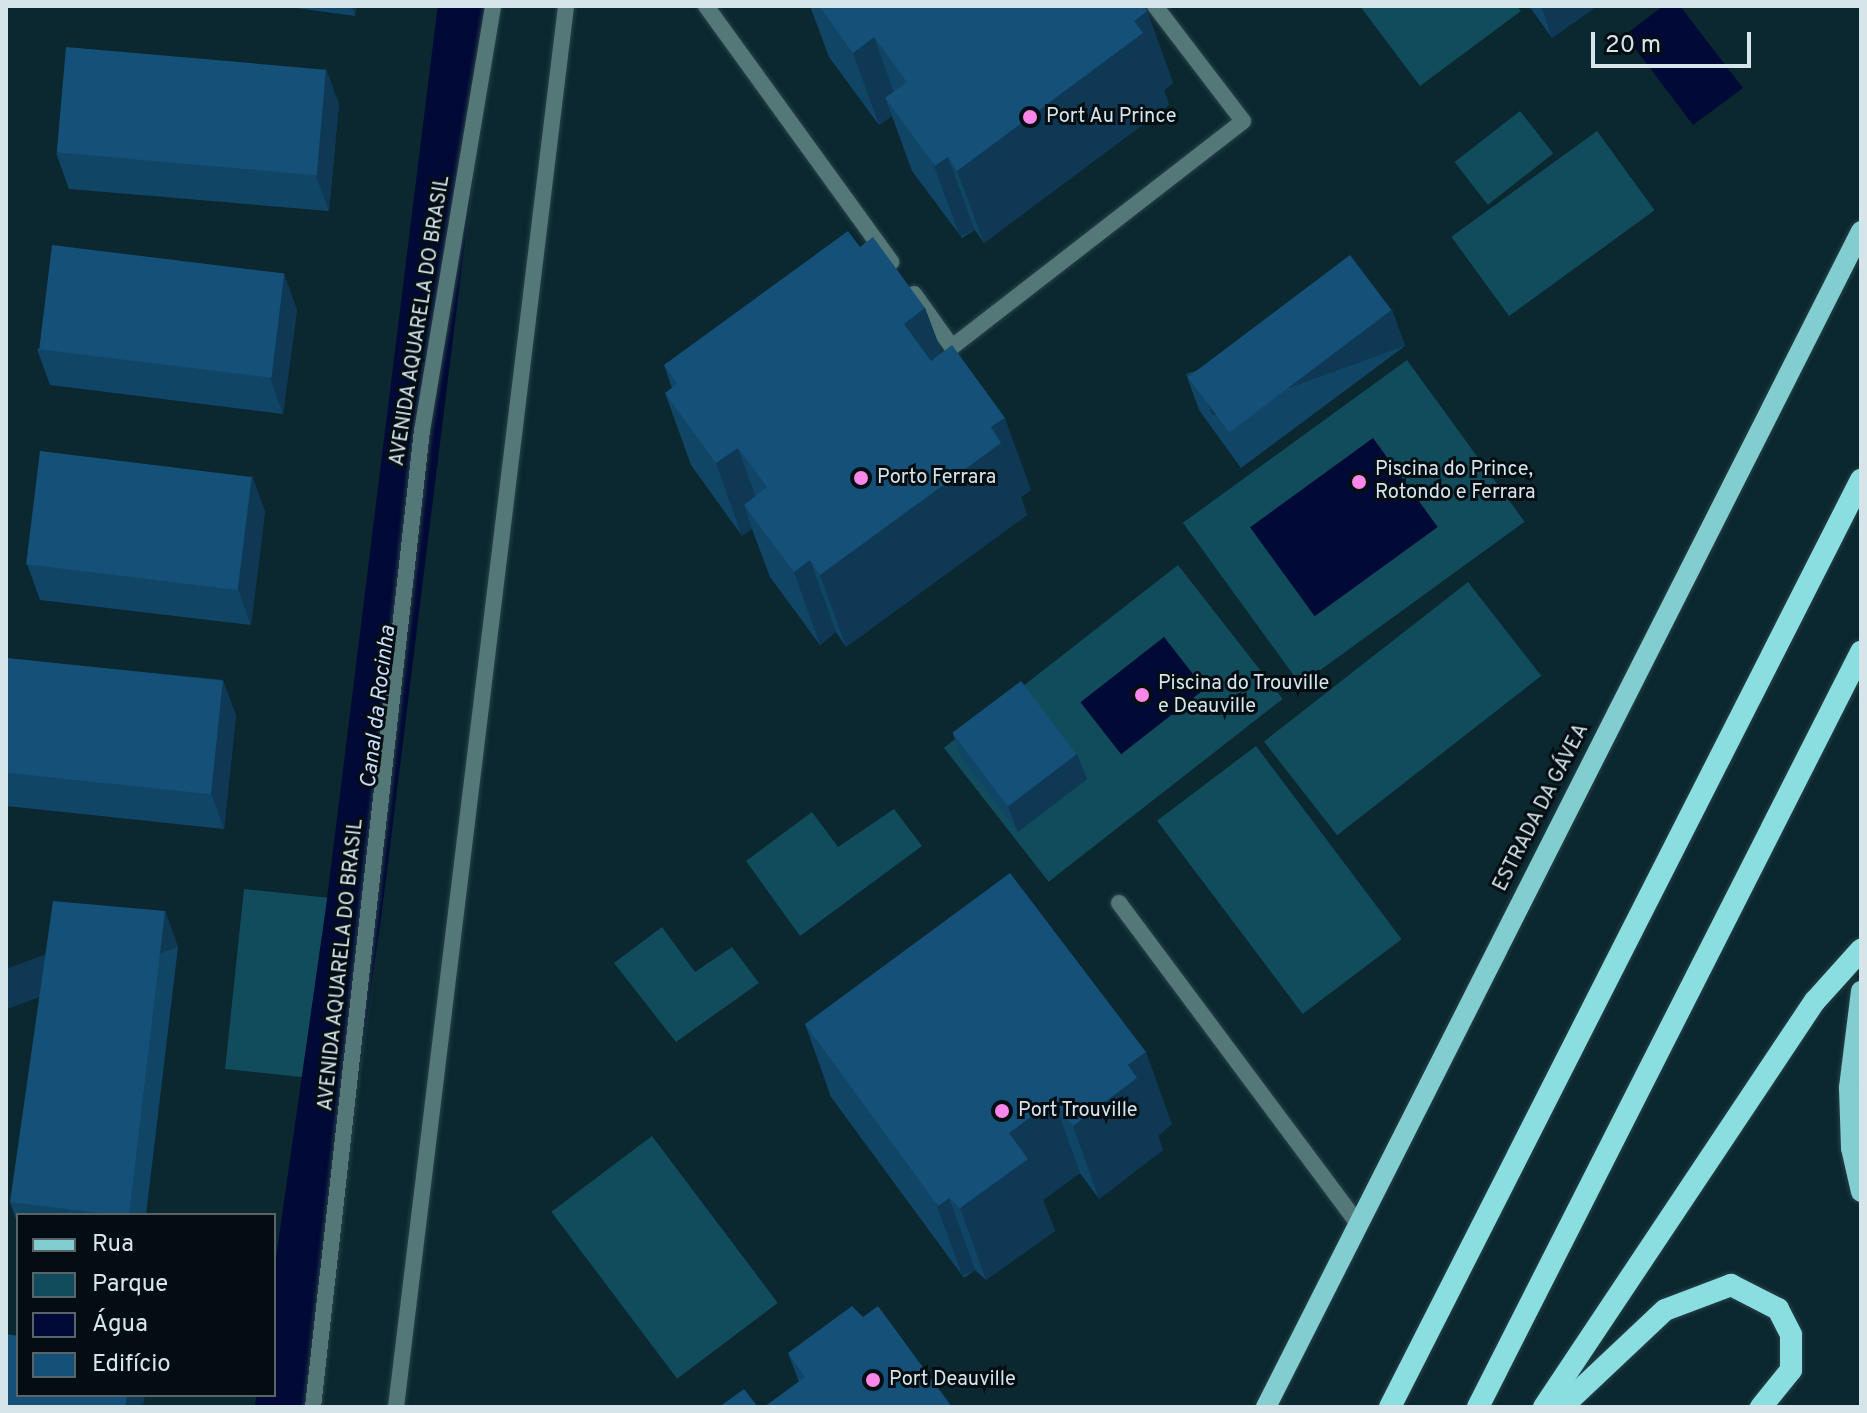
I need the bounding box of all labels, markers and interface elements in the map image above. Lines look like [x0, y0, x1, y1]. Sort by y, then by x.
scale bar [1595, 16, 1755, 66]
text: 20 m [1605, 31, 1661, 61]
place label: Port Au Prince [1046, 105, 1177, 129]
marker: Port Au Prince [1021, 108, 1039, 126]
street label: AVENIDA AQUARELA DO BRASIL [386, 173, 456, 469]
place label: Piscina do Prince, Rotondo e Ferrara [1375, 458, 1536, 505]
place label: Porto Ferrara [877, 466, 996, 490]
marker: Porto Ferrara [852, 469, 870, 487]
marker: Piscina do Prince, Rotondo e Ferrara [1350, 473, 1368, 491]
water label: Canal da Rocinha [356, 624, 402, 790]
place label: Piscina do Trouville e Deauville [1158, 672, 1330, 719]
marker: Piscina do Trouville e Deauville [1133, 686, 1151, 704]
street label: ESTRADA DA GÁVEA [1489, 720, 1595, 896]
street label: AVENIDA AQUARELA DO BRASIL [315, 817, 369, 1113]
place label: Port Trouville [1018, 1099, 1138, 1123]
marker: Port Trouville [993, 1102, 1011, 1120]
legend [16, 1213, 276, 1397]
text: Rua [92, 1230, 134, 1260]
text: Parque [92, 1270, 168, 1300]
text: Água [92, 1310, 148, 1340]
text: Edifício [92, 1350, 171, 1380]
place label: Port Deauville [889, 1368, 1016, 1392]
marker: Port Deauville [864, 1371, 882, 1389]

